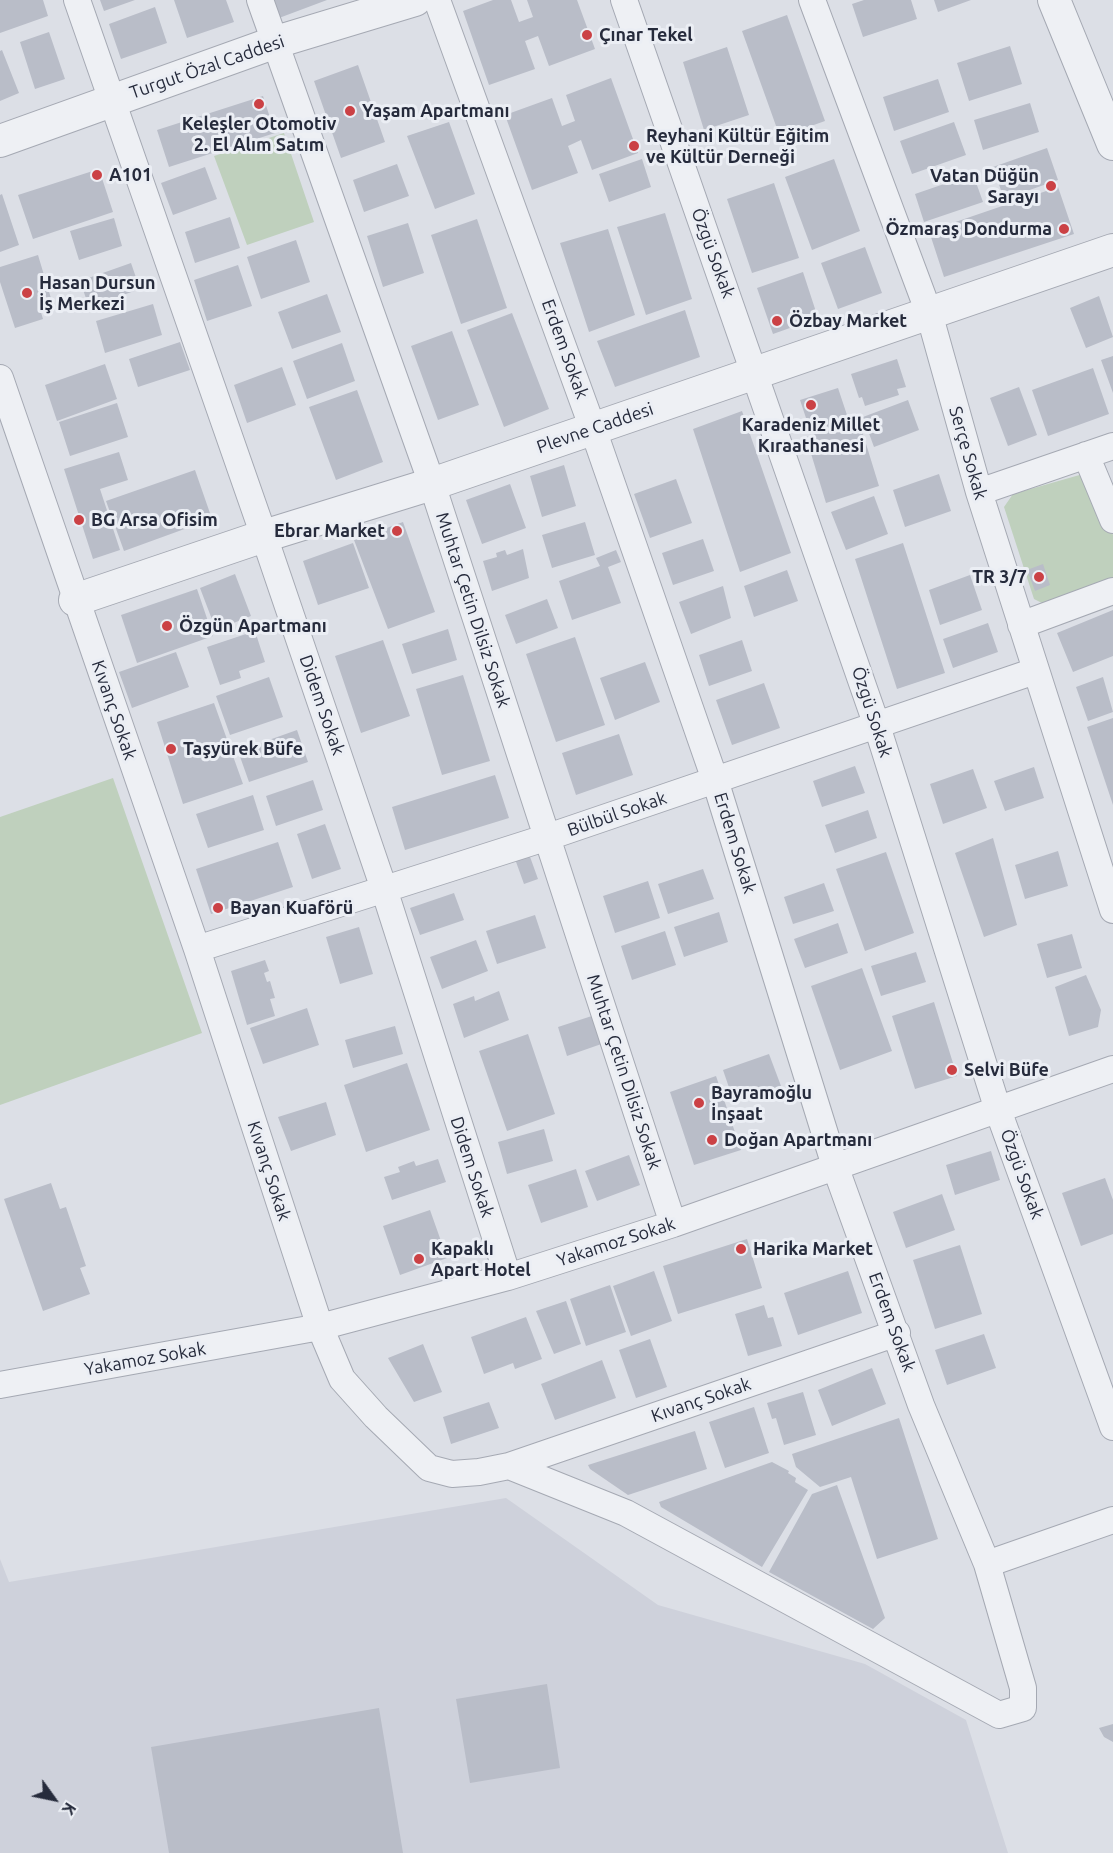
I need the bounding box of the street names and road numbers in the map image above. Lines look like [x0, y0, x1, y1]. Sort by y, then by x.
street label: Turgut Özal Caddesi [127, 30, 287, 104]
street label: Özgü Sokak [687, 205, 739, 301]
street label: Erdem Sokak [537, 296, 593, 402]
street label: Plevne Caddesi [534, 398, 656, 458]
street label: Serçe Sokak [944, 404, 992, 502]
street label: Muhtar Çetin Dilsiz Sokak [431, 510, 515, 710]
street label: Didem Sokak [295, 652, 349, 758]
street label: Kıvanç Sokak [87, 657, 141, 763]
street label: Özgü Sokak [847, 664, 897, 760]
street label: Bülbül Sokak [565, 787, 669, 841]
street label: Erdem Sokak [709, 790, 761, 896]
street label: Muhtar Çetin Dilsiz Sokak [582, 972, 666, 1172]
street label: Didem Sokak [446, 1114, 498, 1220]
street label: Kıvanç Sokak [243, 1118, 295, 1224]
street label: Özgü Sokak [996, 1126, 1048, 1222]
street label: Yakamoz Sokak [554, 1213, 678, 1271]
street label: Erdem Sokak [864, 1269, 920, 1375]
street label: Yakamoz Sokak [83, 1338, 207, 1380]
street label: Kıvanç Sokak [648, 1373, 754, 1427]

